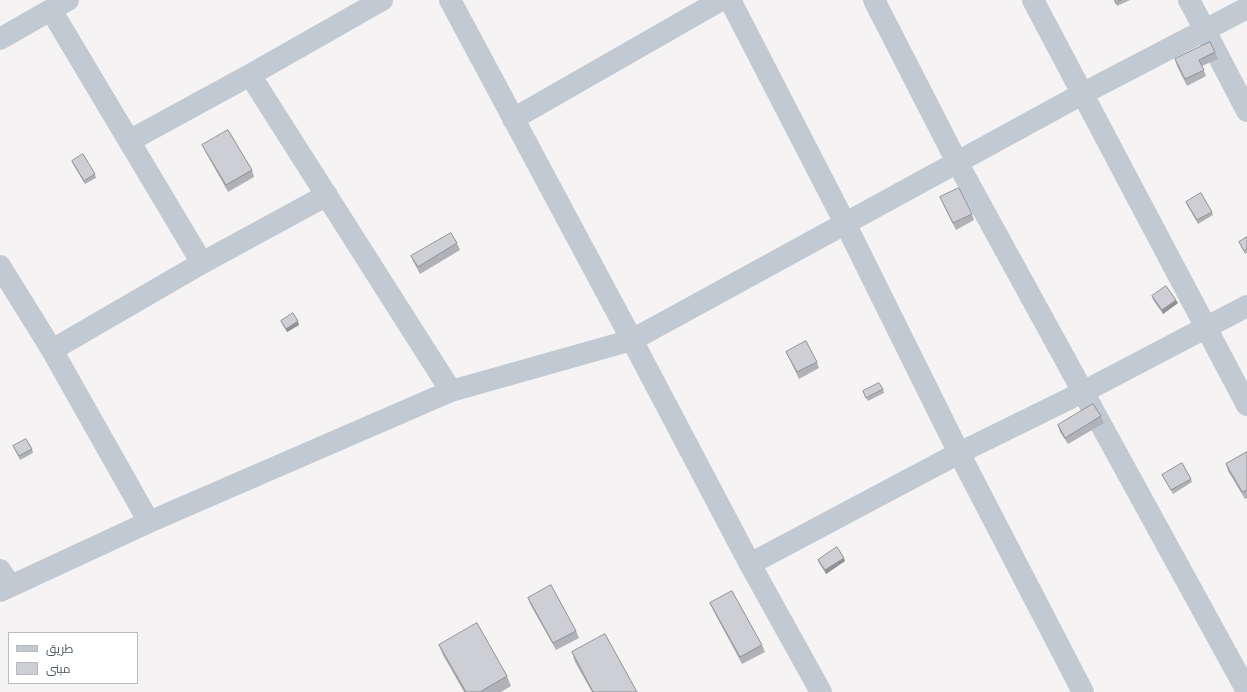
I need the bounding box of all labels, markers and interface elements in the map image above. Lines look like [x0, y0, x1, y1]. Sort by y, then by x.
legend [8, 632, 138, 684]
text: طريق [46, 642, 73, 656]
text: مبنى [46, 662, 71, 676]

